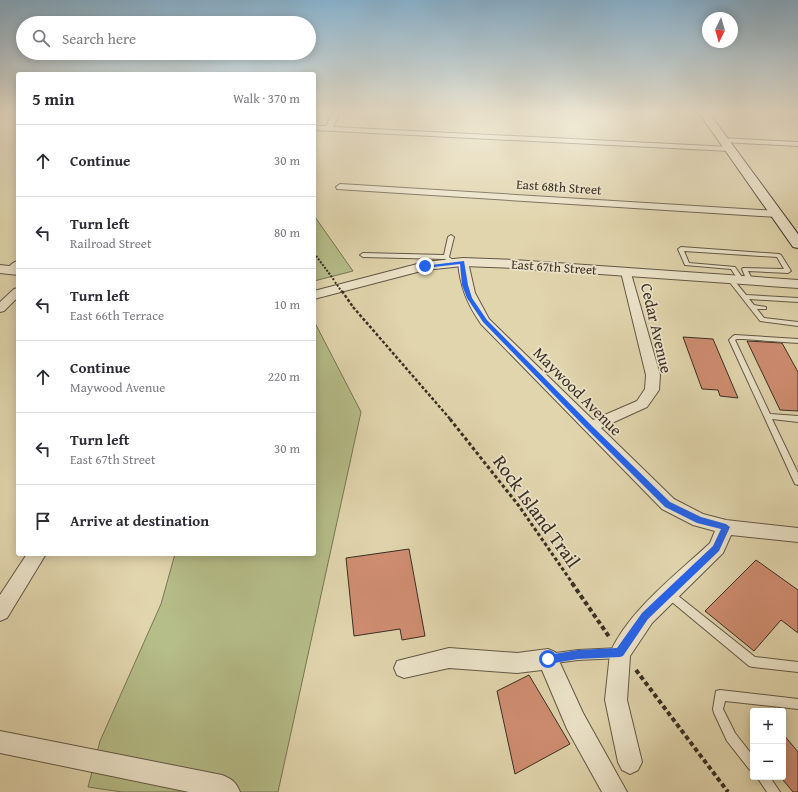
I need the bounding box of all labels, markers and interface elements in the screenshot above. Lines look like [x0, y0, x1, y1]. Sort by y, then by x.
north arrow [702, 12, 738, 48]
search box [16, 16, 316, 60]
icon: search [30, 27, 52, 49]
text: Search here [62, 28, 136, 49]
text: 5 min [32, 86, 74, 111]
text: Walk · 370 m [233, 89, 300, 108]
icon: ahead [32, 150, 54, 172]
text: Continue [70, 150, 131, 171]
text: 30 m [274, 151, 300, 170]
street label: East 68th Street [516, 175, 603, 199]
text: Turn left [70, 213, 129, 234]
icon: left [32, 222, 54, 244]
text: 80 m [274, 223, 300, 242]
text: Railroad Street [70, 234, 152, 253]
street label: East 67th Street [511, 255, 598, 279]
route end [416, 257, 434, 275]
street label: Cedar Avenue [635, 281, 679, 375]
text: Turn left [70, 285, 129, 306]
icon: left [32, 294, 54, 316]
text: 10 m [274, 295, 300, 314]
text: East 66th Terrace [70, 306, 164, 325]
street label: Maywood Avenue [528, 341, 628, 441]
text: Continue [70, 357, 131, 378]
icon: ahead [32, 366, 54, 388]
text: 220 m [268, 367, 300, 386]
text: Maywood Avenue [70, 378, 165, 397]
text: Turn left [70, 429, 129, 450]
icon: left [32, 438, 54, 460]
text: 30 m [274, 439, 300, 458]
street label: Rock Island Trail [487, 449, 587, 573]
text: East 67th Street [70, 450, 156, 469]
icon: arrive [32, 510, 54, 532]
text: Arrive at destination [70, 510, 209, 531]
route start [539, 650, 557, 668]
map controls [750, 708, 786, 780]
button: + [750, 708, 786, 744]
button: − [750, 744, 786, 780]

